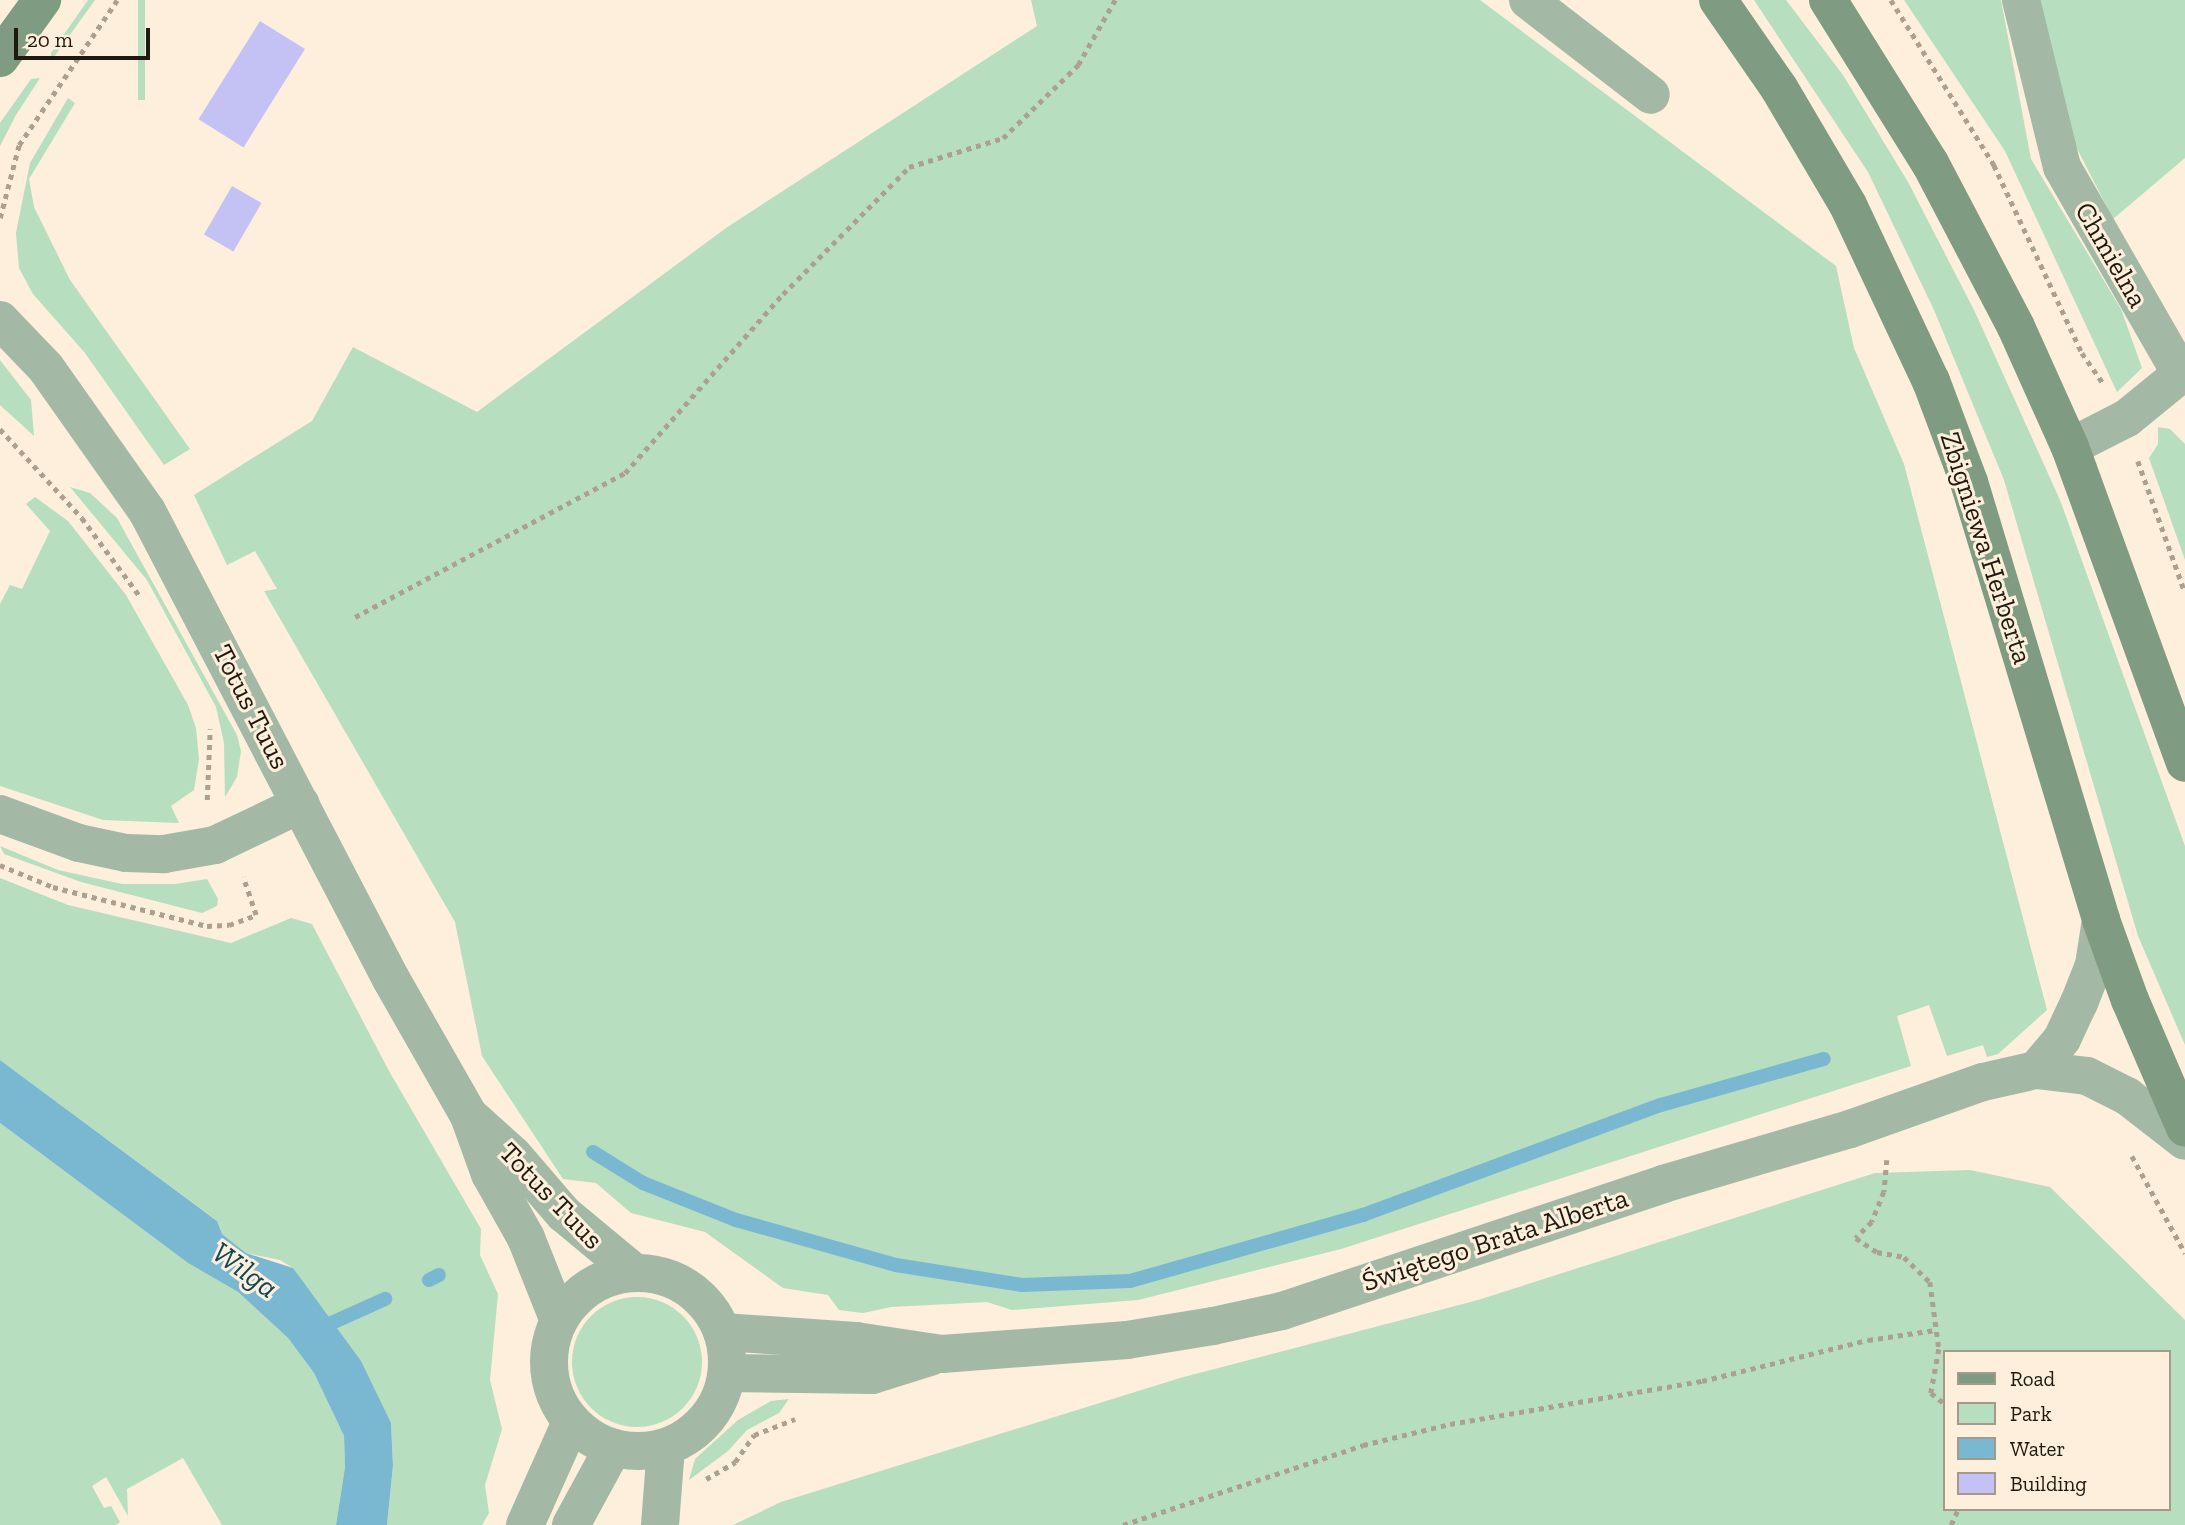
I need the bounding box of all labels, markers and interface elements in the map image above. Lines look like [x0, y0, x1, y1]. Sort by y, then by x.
scale bar [18, 14, 154, 58]
text: 20 m [27, 27, 73, 52]
street label: Chmielna [2067, 196, 2155, 314]
street label: Zbigniewa Herberta [1933, 428, 2039, 668]
street label: Totus Tuus [205, 639, 297, 775]
street label: Totus Tuus [492, 1136, 610, 1256]
street label: Świętego Brata Alberta [1357, 1181, 1633, 1299]
water label: Wilga [205, 1234, 285, 1306]
legend [1944, 1350, 2171, 1511]
text: Road [2010, 1366, 2055, 1391]
text: Park [2010, 1401, 2052, 1426]
text: Water [2010, 1436, 2065, 1461]
text: Building [2010, 1471, 2087, 1496]

